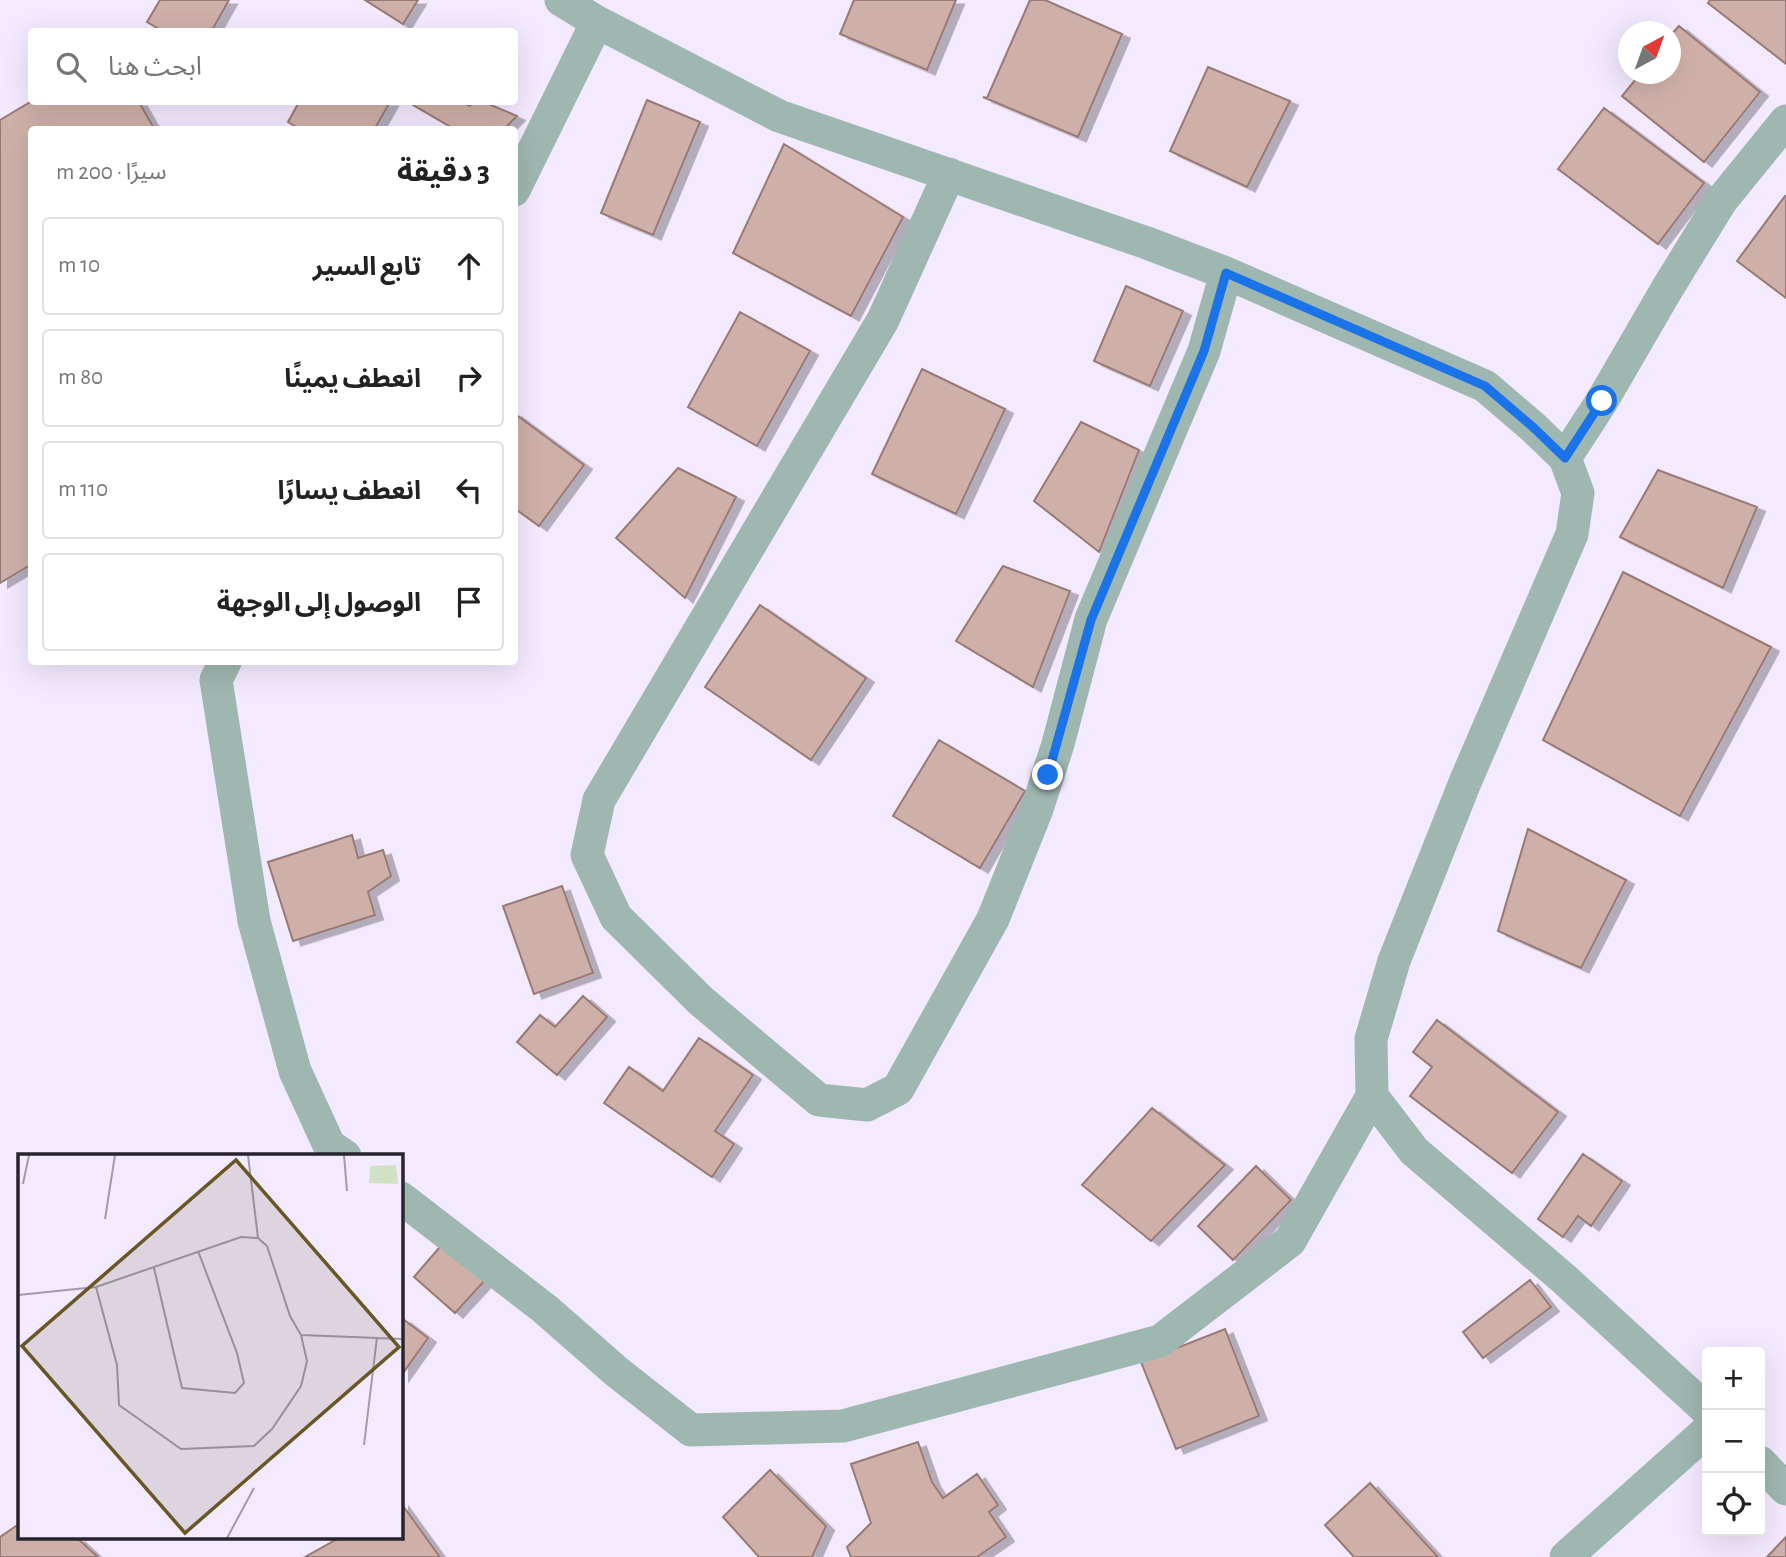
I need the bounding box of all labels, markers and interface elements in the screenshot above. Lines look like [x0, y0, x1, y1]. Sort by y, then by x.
north arrow [1618, 21, 1681, 84]
search box [28, 28, 518, 105]
icon: search [52, 48, 90, 86]
text: ابحث هنا [108, 54, 202, 80]
text: 3 دقيقة [397, 157, 490, 187]
text: سيرًا · 200 m [56, 161, 166, 184]
icon: ahead [450, 247, 488, 285]
text: 10 m [58, 254, 100, 277]
text: تابع السير [313, 254, 421, 280]
icon: right [450, 359, 488, 397]
text: 80 m [58, 366, 103, 389]
text: انعطف يمينًا [284, 366, 421, 392]
route start [1586, 385, 1617, 416]
icon: left [450, 471, 488, 509]
text: 110 m [58, 478, 108, 501]
text: انعطف يسارًا [277, 478, 421, 504]
icon: arrive [450, 583, 488, 621]
text: الوصول إلى الوجهة [217, 590, 421, 616]
route end [1032, 759, 1063, 790]
inset map [18, 1154, 402, 1540]
map controls [1702, 1347, 1765, 1536]
button: + [1702, 1347, 1765, 1410]
button: − [1702, 1410, 1765, 1473]
button: locate [1702, 1473, 1765, 1536]

